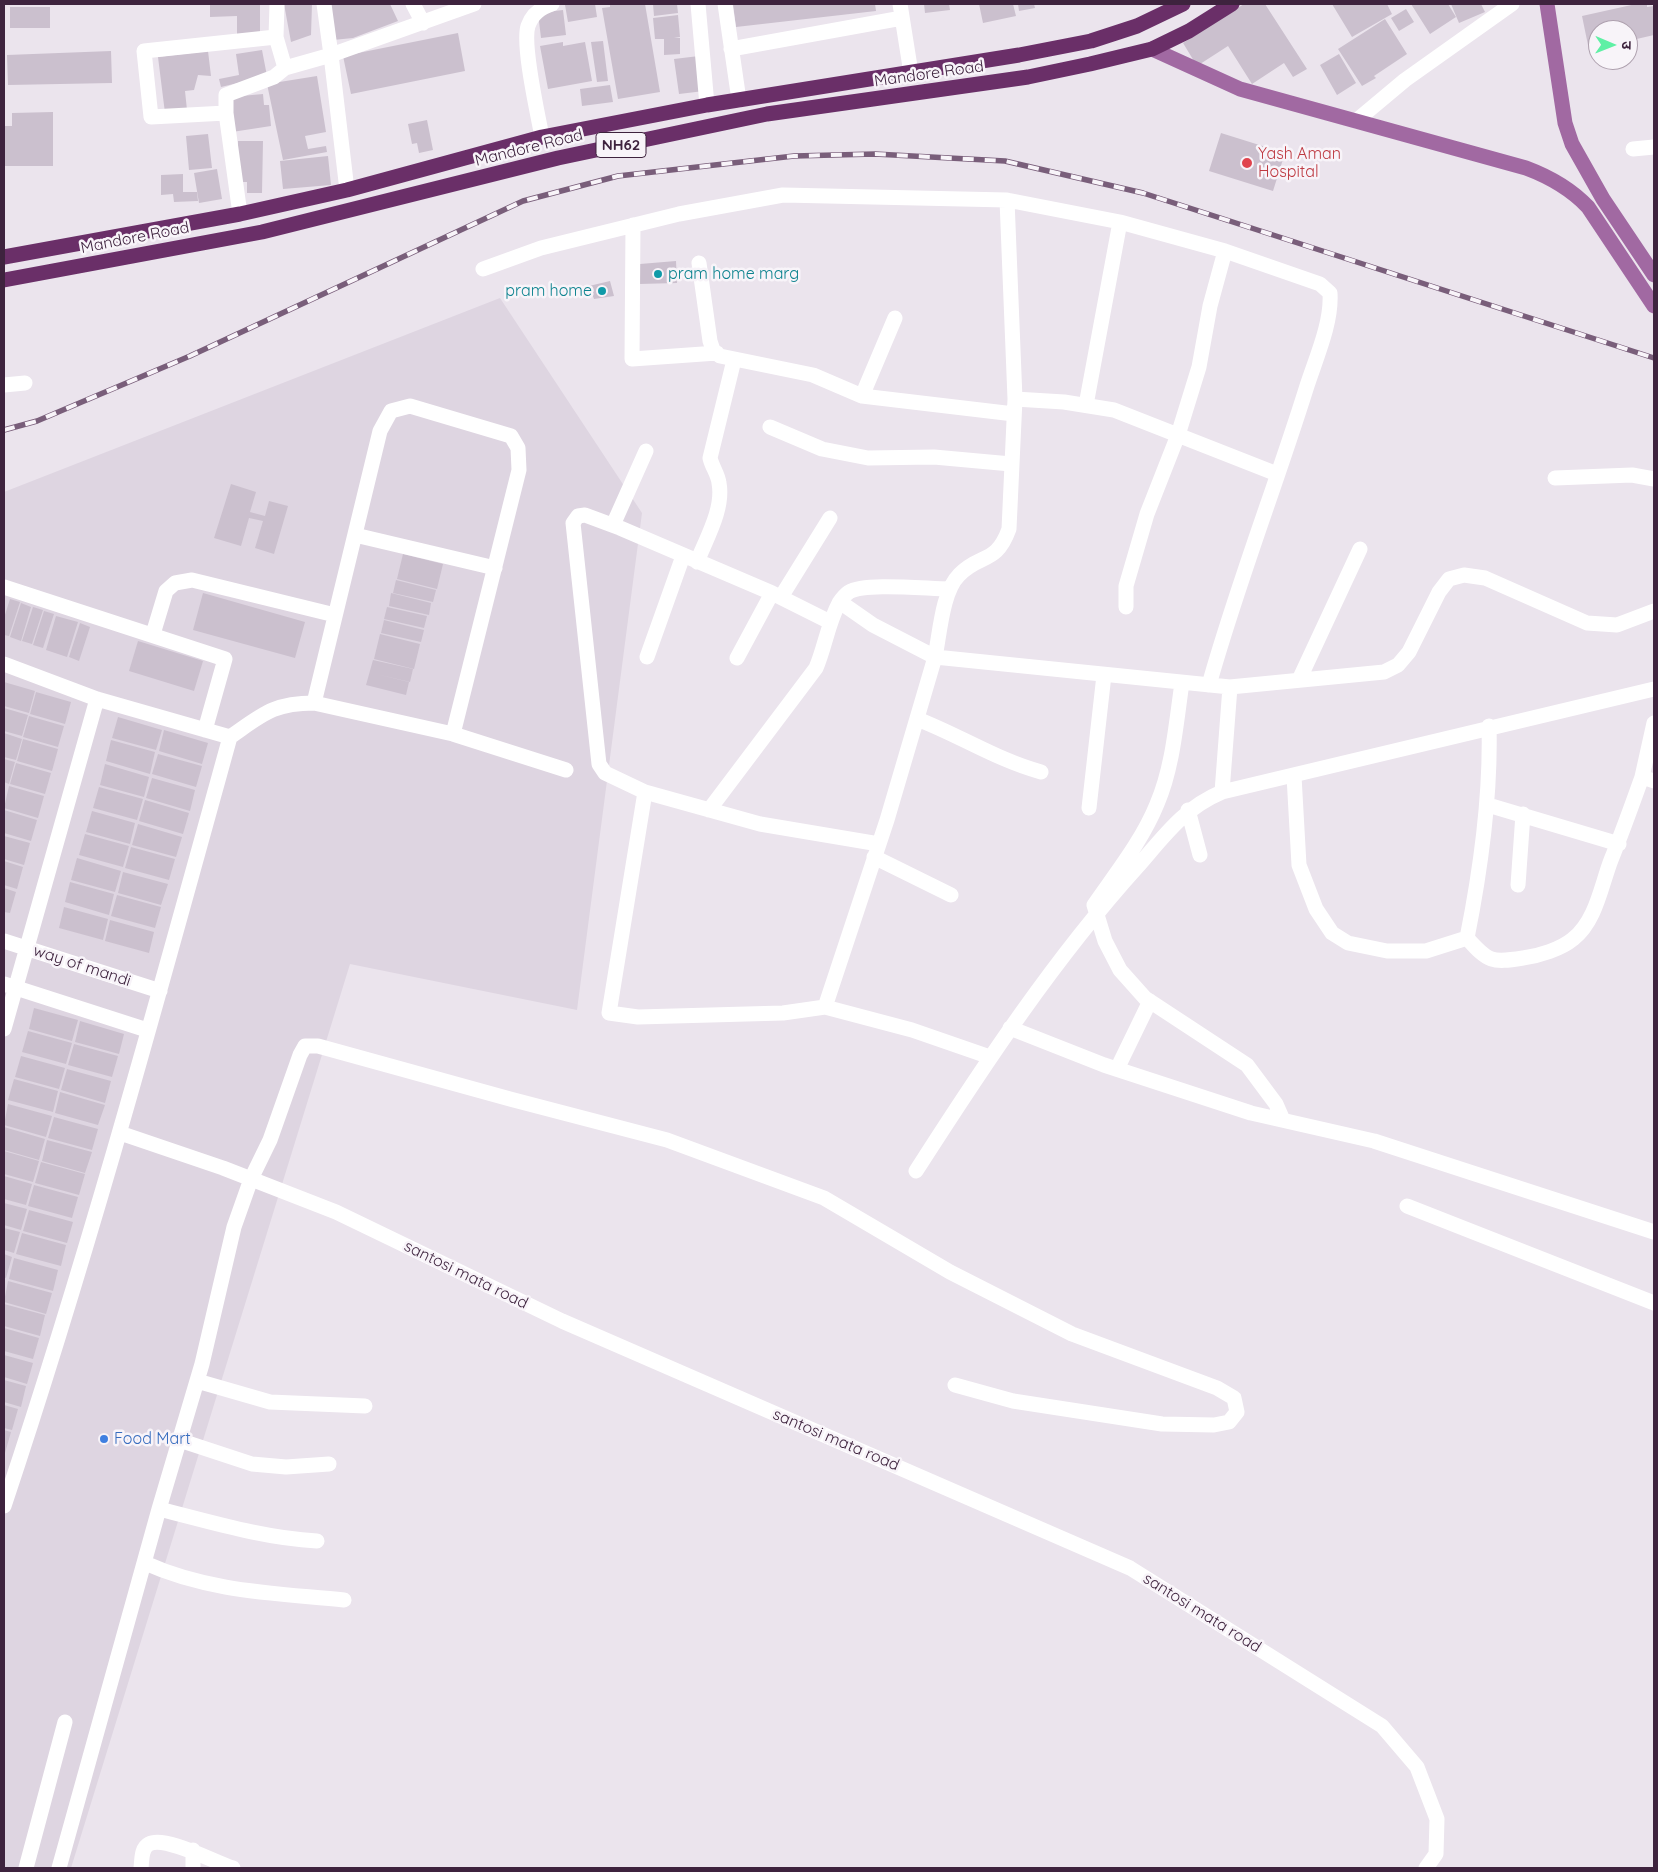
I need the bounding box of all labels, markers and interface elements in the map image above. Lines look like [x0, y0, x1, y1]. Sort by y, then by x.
north arrow [1588, 20, 1638, 70]
text: उ [1618, 41, 1636, 49]
street label: Mandore Road [873, 57, 985, 91]
street label: Mandore Road [473, 125, 585, 171]
road number: NH62 [596, 132, 646, 158]
place label: Yash Aman Hospital [1258, 144, 1341, 182]
marker: Yash Aman Hospital [1240, 156, 1254, 170]
street label: Mandore Road [79, 218, 191, 258]
place label: pram home marg [668, 264, 799, 284]
marker: pram home marg [652, 268, 664, 280]
place label: pram home [505, 281, 592, 301]
marker: pram home [596, 285, 608, 297]
street label: way of mandi [31, 941, 133, 991]
street label: santosi mata road [401, 1237, 531, 1313]
street label: santosi mata road [770, 1405, 902, 1475]
place label: Food Mart [114, 1429, 191, 1449]
marker: Food Mart [98, 1433, 110, 1445]
street label: santosi mata road [1139, 1569, 1265, 1657]

